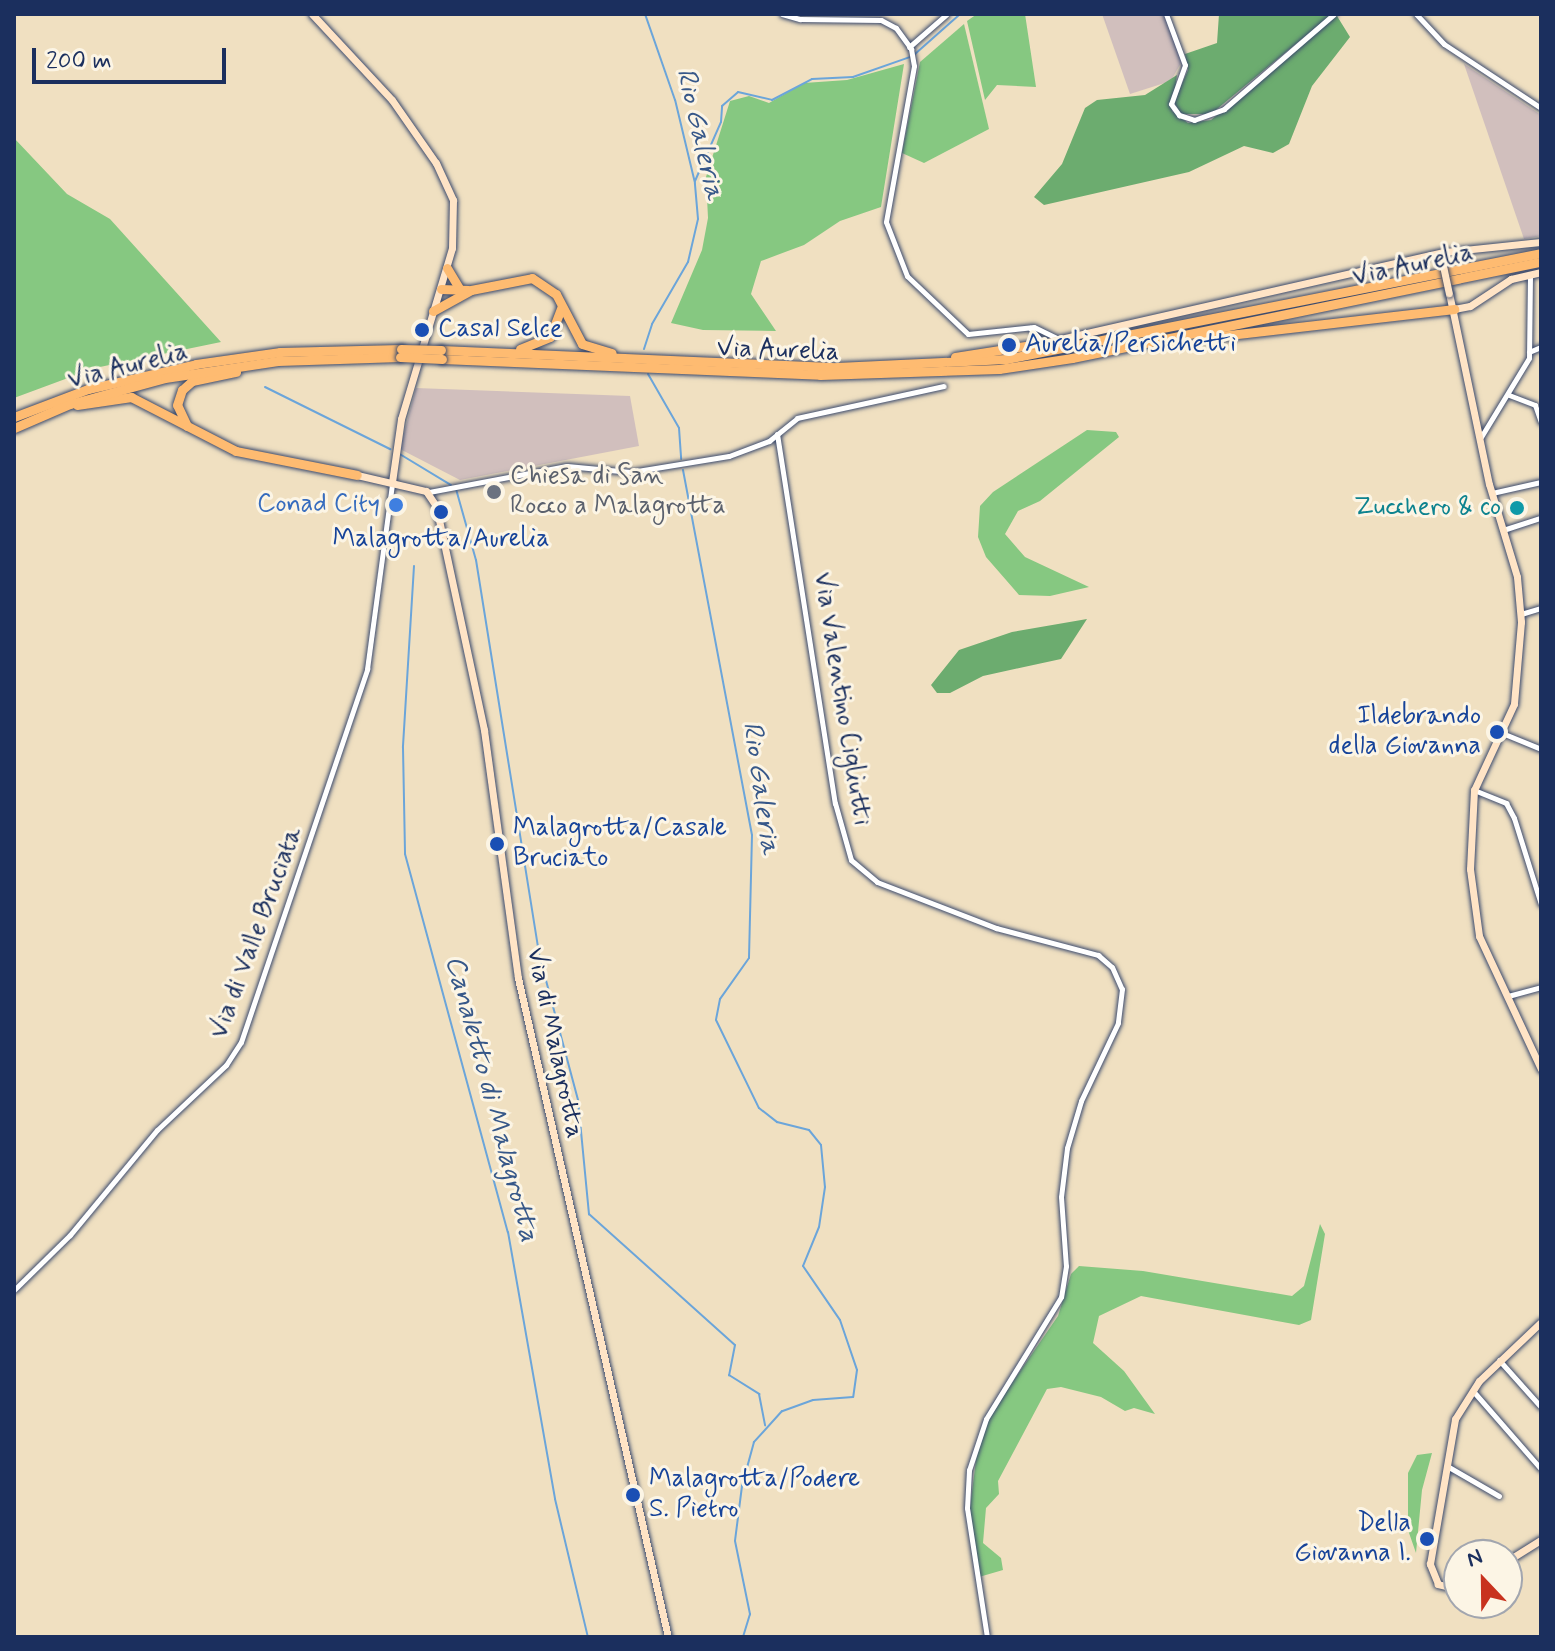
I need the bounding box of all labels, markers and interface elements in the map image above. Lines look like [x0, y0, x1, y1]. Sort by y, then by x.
scale bar [36, 32, 230, 82]
text: 200 m [46, 46, 112, 77]
water label: Rio Galeria [668, 68, 730, 200]
street label: Via Aurelia [1351, 238, 1475, 294]
place label: Casal Selce [438, 314, 562, 346]
marker: Casal Selce [413, 321, 431, 339]
place label: Aurelia/Persichetti [1025, 329, 1236, 361]
street label: Via Aurelia [718, 333, 838, 369]
marker: Aurelia/Persichetti [1000, 336, 1018, 354]
street label: Via Aurelia [66, 337, 190, 397]
place label: Chiesa di San Rocco a Malagrotta [510, 461, 724, 522]
marker: Chiesa di San Rocco a Malagrotta [485, 483, 503, 501]
place label: Conad City [257, 489, 380, 521]
place label: Zucchero & co [1354, 492, 1501, 524]
marker: Conad City [387, 496, 405, 514]
marker: Zucchero & co [1508, 499, 1526, 517]
marker: Malagrotta/Aurelia [432, 503, 450, 521]
place label: Malagrotta/Aurelia [332, 524, 550, 556]
street label: Via Valentino Cigliutti [806, 571, 876, 827]
place label: Ildebrando della Giovanna [1329, 701, 1481, 762]
water label: Rio Galeria [734, 722, 786, 854]
marker: Ildebrando della Giovanna [1488, 723, 1506, 741]
place label: Malagrotta/Casale Bruciato [513, 813, 727, 874]
street label: Via di Valle Bruciata [204, 822, 310, 1044]
marker: Malagrotta/Casale Bruciato [488, 835, 506, 853]
street label: Via di Malagrotta [518, 944, 590, 1142]
water label: Canaletto di Malagrotta [437, 953, 545, 1245]
place label: Malagrotta/Podere S. Pietro [649, 1464, 860, 1526]
marker: Malagrotta/Podere S. Pietro [624, 1486, 642, 1504]
place label: Della Giovanna I. [1288, 1508, 1411, 1570]
marker: Della Giovanna I. [1418, 1530, 1436, 1548]
north arrow [1443, 1539, 1523, 1619]
text: N [1463, 1543, 1487, 1574]

